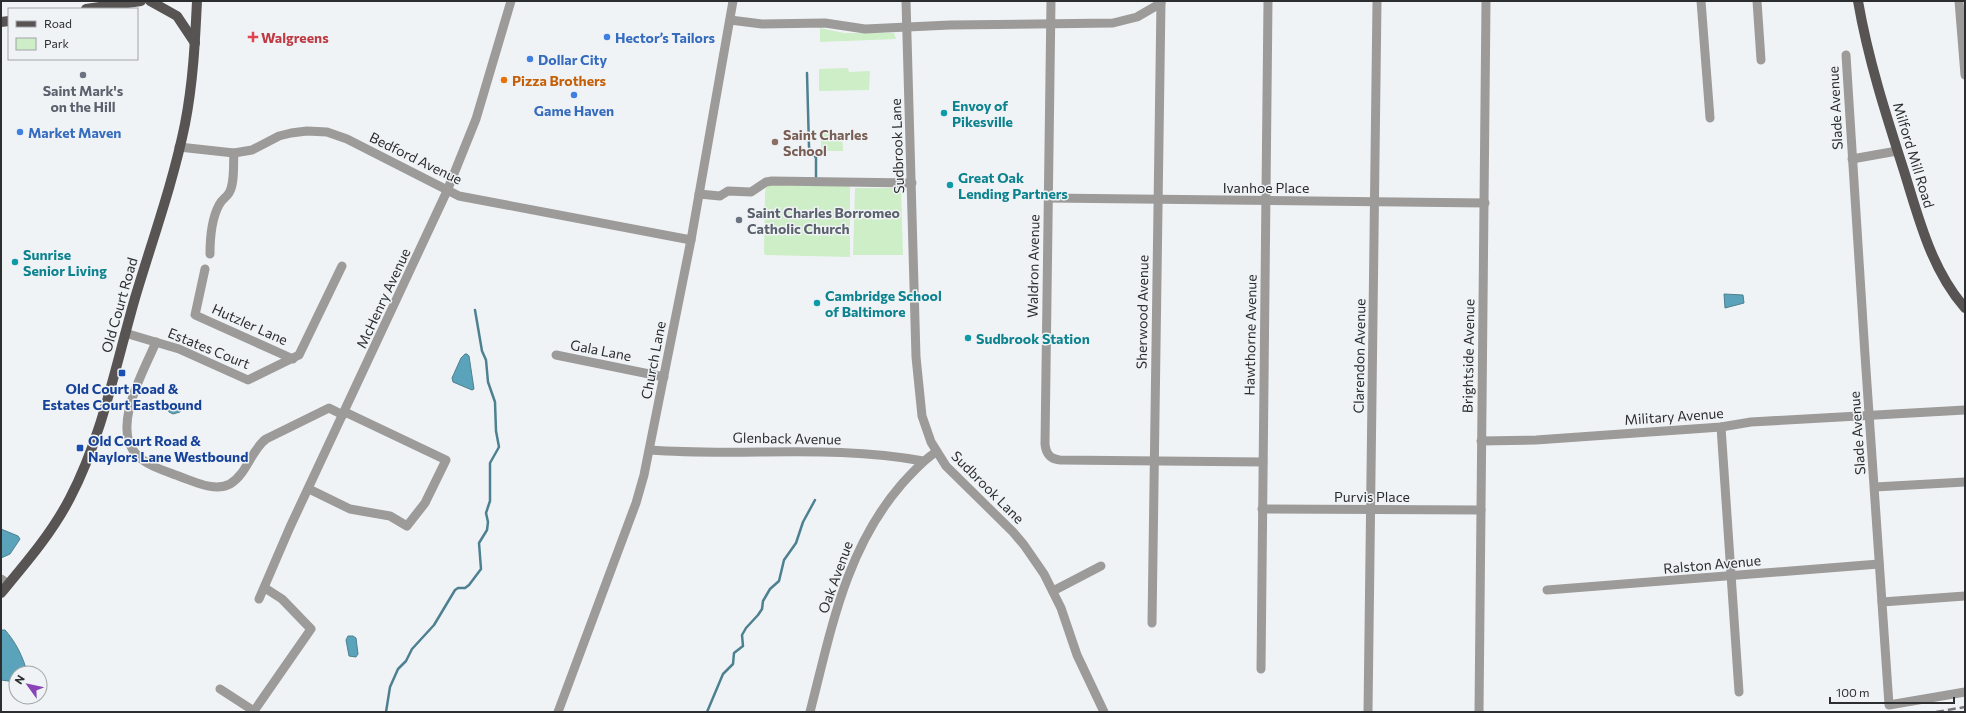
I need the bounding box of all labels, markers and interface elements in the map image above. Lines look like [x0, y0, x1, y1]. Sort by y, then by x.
legend [8, 8, 138, 60]
text: Road [44, 16, 72, 30]
place label: Walgreens [261, 29, 329, 46]
place label: Hector’s Tailors [615, 29, 716, 46]
marker: Walgreens [248, 32, 258, 42]
marker: Hector’s Tailors [602, 32, 612, 42]
text: Park [44, 36, 70, 50]
place label: Dollar City [538, 51, 607, 68]
marker: Dollar City [525, 54, 535, 64]
street label: Slade Avenue [1824, 66, 1846, 150]
marker: Saint Mark's on the Hill [78, 70, 88, 80]
place label: Pizza Brothers [512, 72, 607, 89]
marker: Pizza Brothers [499, 75, 509, 85]
place label: Saint Mark's on the Hill [43, 82, 124, 115]
marker: Game Haven [569, 90, 579, 100]
place label: Envoy of Pikesville [952, 97, 1013, 130]
street label: Sudbrook Lane [887, 98, 907, 194]
street label: Milford Mill Road [1890, 100, 1938, 210]
place label: Game Haven [534, 102, 614, 119]
marker: Envoy of Pikesville [939, 108, 949, 118]
place label: Market Maven [28, 124, 121, 141]
place label: Saint Charles School [783, 126, 868, 159]
marker: Market Maven [15, 127, 25, 137]
street label: Bedford Avenue [367, 128, 465, 188]
marker: Saint Charles School [770, 137, 780, 147]
place label: Great Oak Lending Partners [958, 169, 1068, 202]
street label: Ivanhoe Place [1223, 179, 1309, 196]
marker: Great Oak Lending Partners [945, 180, 955, 190]
place label: Saint Charles Borromeo Catholic Church [747, 204, 900, 237]
street label: Waldron Avenue [1024, 214, 1042, 318]
marker: Saint Charles Borromeo Catholic Church [734, 215, 744, 225]
street label: McHenry Avenue [352, 245, 414, 351]
place label: Sunrise Senior Living [23, 246, 107, 279]
street label: Old Court Road [97, 255, 141, 355]
street label: Sherwood Avenue [1133, 255, 1151, 369]
marker: Sunrise Senior Living [10, 257, 20, 267]
street label: Hawthorne Avenue [1240, 274, 1260, 396]
place label: Cambridge School of Baltimore [825, 287, 942, 320]
marker: Cambridge School of Baltimore [812, 298, 822, 308]
street label: Clarendon Avenue [1349, 298, 1369, 414]
street label: Brightside Avenue [1459, 299, 1477, 413]
street label: Hutzler Lane [210, 300, 290, 348]
street label: Church Lane [637, 320, 669, 400]
street label: Estates Court [166, 324, 253, 372]
place label: Sudbrook Station [976, 330, 1090, 347]
marker: Sudbrook Station [963, 333, 973, 343]
street label: Gala Lane [569, 336, 633, 364]
marker: Old Court Road & Estates Court Eastbound [117, 368, 127, 378]
place label: Old Court Road & Estates Court Eastbound [42, 380, 202, 413]
street label: Slade Avenue [1846, 391, 1868, 475]
street label: Military Avenue [1624, 404, 1724, 428]
street label: Glenback Avenue [733, 429, 841, 447]
place label: Old Court Road & Naylors Lane Westbound [88, 432, 248, 465]
marker: Old Court Road & Naylors Lane Westbound [75, 443, 85, 453]
street label: Sudbrook Lane [948, 447, 1028, 527]
street label: Purvis Place [1334, 488, 1410, 505]
street label: Oak Avenue [814, 539, 856, 615]
street label: Ralston Avenue [1662, 551, 1762, 577]
north arrow [8, 665, 48, 705]
text: N [11, 672, 27, 686]
scale bar [1830, 679, 1954, 705]
text: 100 m [1836, 685, 1870, 699]

